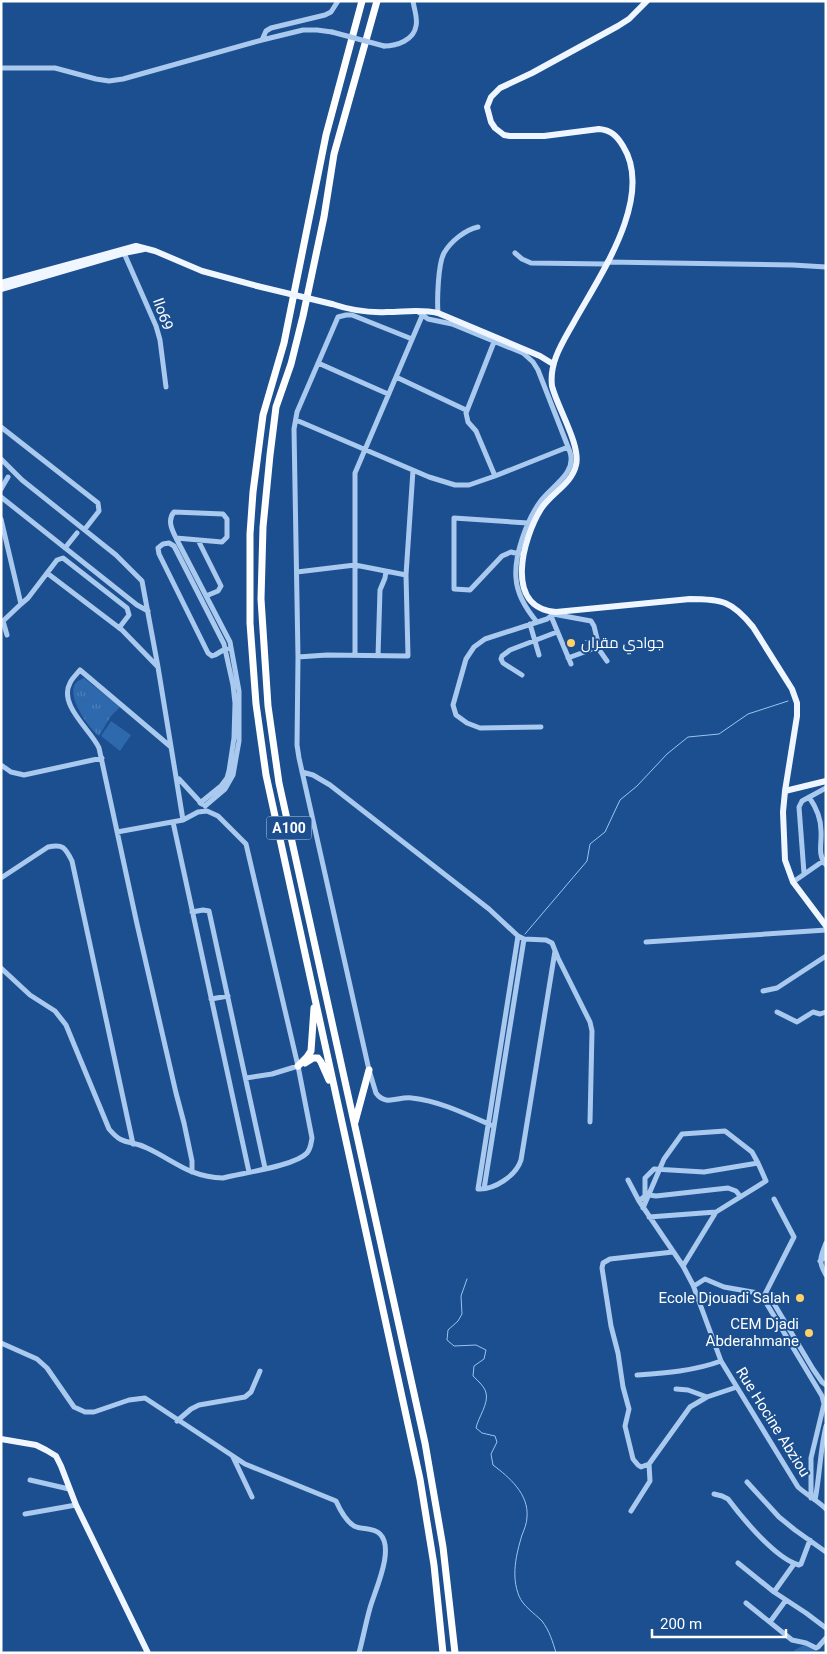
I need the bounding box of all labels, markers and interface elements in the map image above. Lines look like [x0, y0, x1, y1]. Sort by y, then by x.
street label: Ilo69 [149, 295, 177, 333]
place label: جوادي مقران [581, 634, 664, 655]
marker: جوادي مقران [565, 637, 577, 649]
road number: A100 [266, 816, 312, 840]
place label: Ecole Djouadi Salah [659, 1289, 790, 1307]
marker: Ecole Djouadi Salah [794, 1292, 806, 1304]
place label: CEM Djadi Abderahmane [706, 1315, 799, 1350]
marker: CEM Djadi Abderahmane [803, 1327, 815, 1339]
street label: Rue Hocine Abziou [732, 1364, 814, 1480]
scale bar [652, 1606, 786, 1638]
text: 200 m [660, 1615, 702, 1633]

